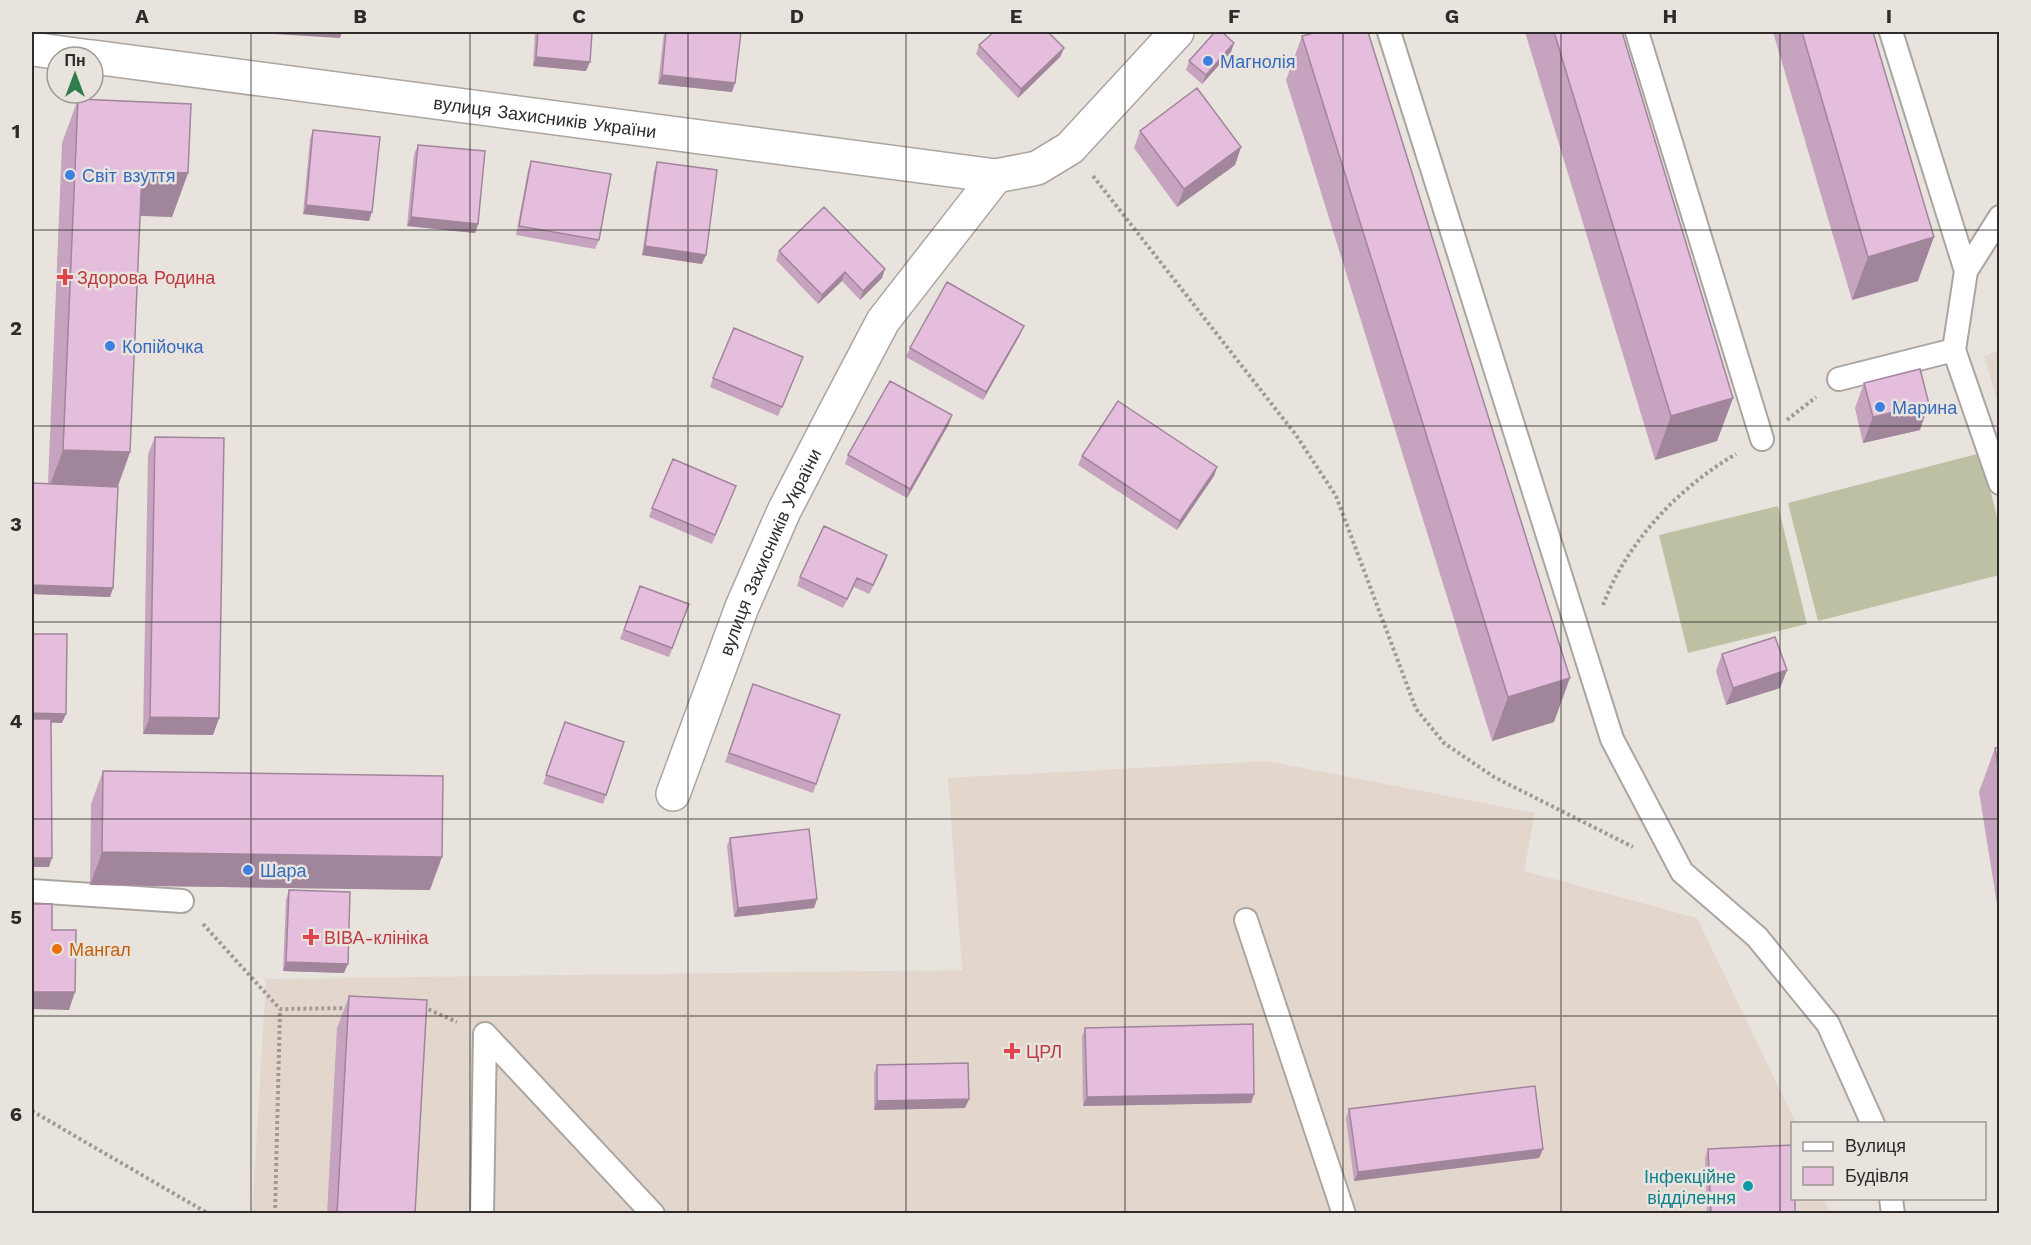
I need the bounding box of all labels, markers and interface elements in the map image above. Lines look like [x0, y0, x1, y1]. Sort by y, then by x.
text: A [135, 4, 149, 28]
text: B [353, 4, 367, 28]
text: C [572, 4, 586, 28]
text: D [790, 4, 804, 28]
text: E [1010, 4, 1022, 28]
text: F [1228, 4, 1240, 28]
text: G [1445, 4, 1459, 28]
text: H [1663, 4, 1677, 28]
text: I [1886, 4, 1892, 28]
north arrow [45, 45, 105, 105]
text: Пн [64, 51, 86, 70]
place label: Магнолія [1220, 51, 1296, 72]
marker: Магнолія [1201, 54, 1215, 68]
street label: вулиця Захисників України [432, 91, 658, 142]
text: 1 [12, 119, 20, 143]
place label: Світ взуття [82, 165, 176, 186]
marker: Світ взуття [63, 168, 77, 182]
place label: Здорова Родина [77, 267, 216, 288]
marker: Здорова Родина [58, 270, 72, 284]
text: 2 [10, 316, 22, 340]
place label: Копійочка [122, 336, 205, 357]
marker: Копійочка [103, 339, 117, 353]
place label: Марина [1892, 397, 1958, 418]
marker: Марина [1873, 400, 1887, 414]
street label: вулиця Захисників України [715, 445, 825, 658]
text: 3 [10, 512, 22, 536]
text: 4 [10, 709, 23, 733]
place label: Шара [260, 860, 308, 881]
marker: Шара [241, 863, 255, 877]
text: 5 [10, 905, 22, 929]
place label: ВІВА-клініка [324, 927, 429, 948]
marker: ВІВА-клініка [302, 928, 320, 946]
place label: Мангал [69, 939, 131, 960]
marker: Мангал [50, 942, 64, 956]
place label: ЦРЛ [1026, 1041, 1062, 1062]
marker: ЦРЛ [1003, 1042, 1021, 1060]
text: 6 [10, 1102, 22, 1126]
legend [1791, 1122, 1986, 1200]
text: Вулиця [1845, 1135, 1906, 1156]
text: Будівля [1845, 1165, 1909, 1186]
place label: Інфекційне відділення [1644, 1166, 1736, 1208]
marker: Інфекційне відділення [1741, 1179, 1755, 1193]

